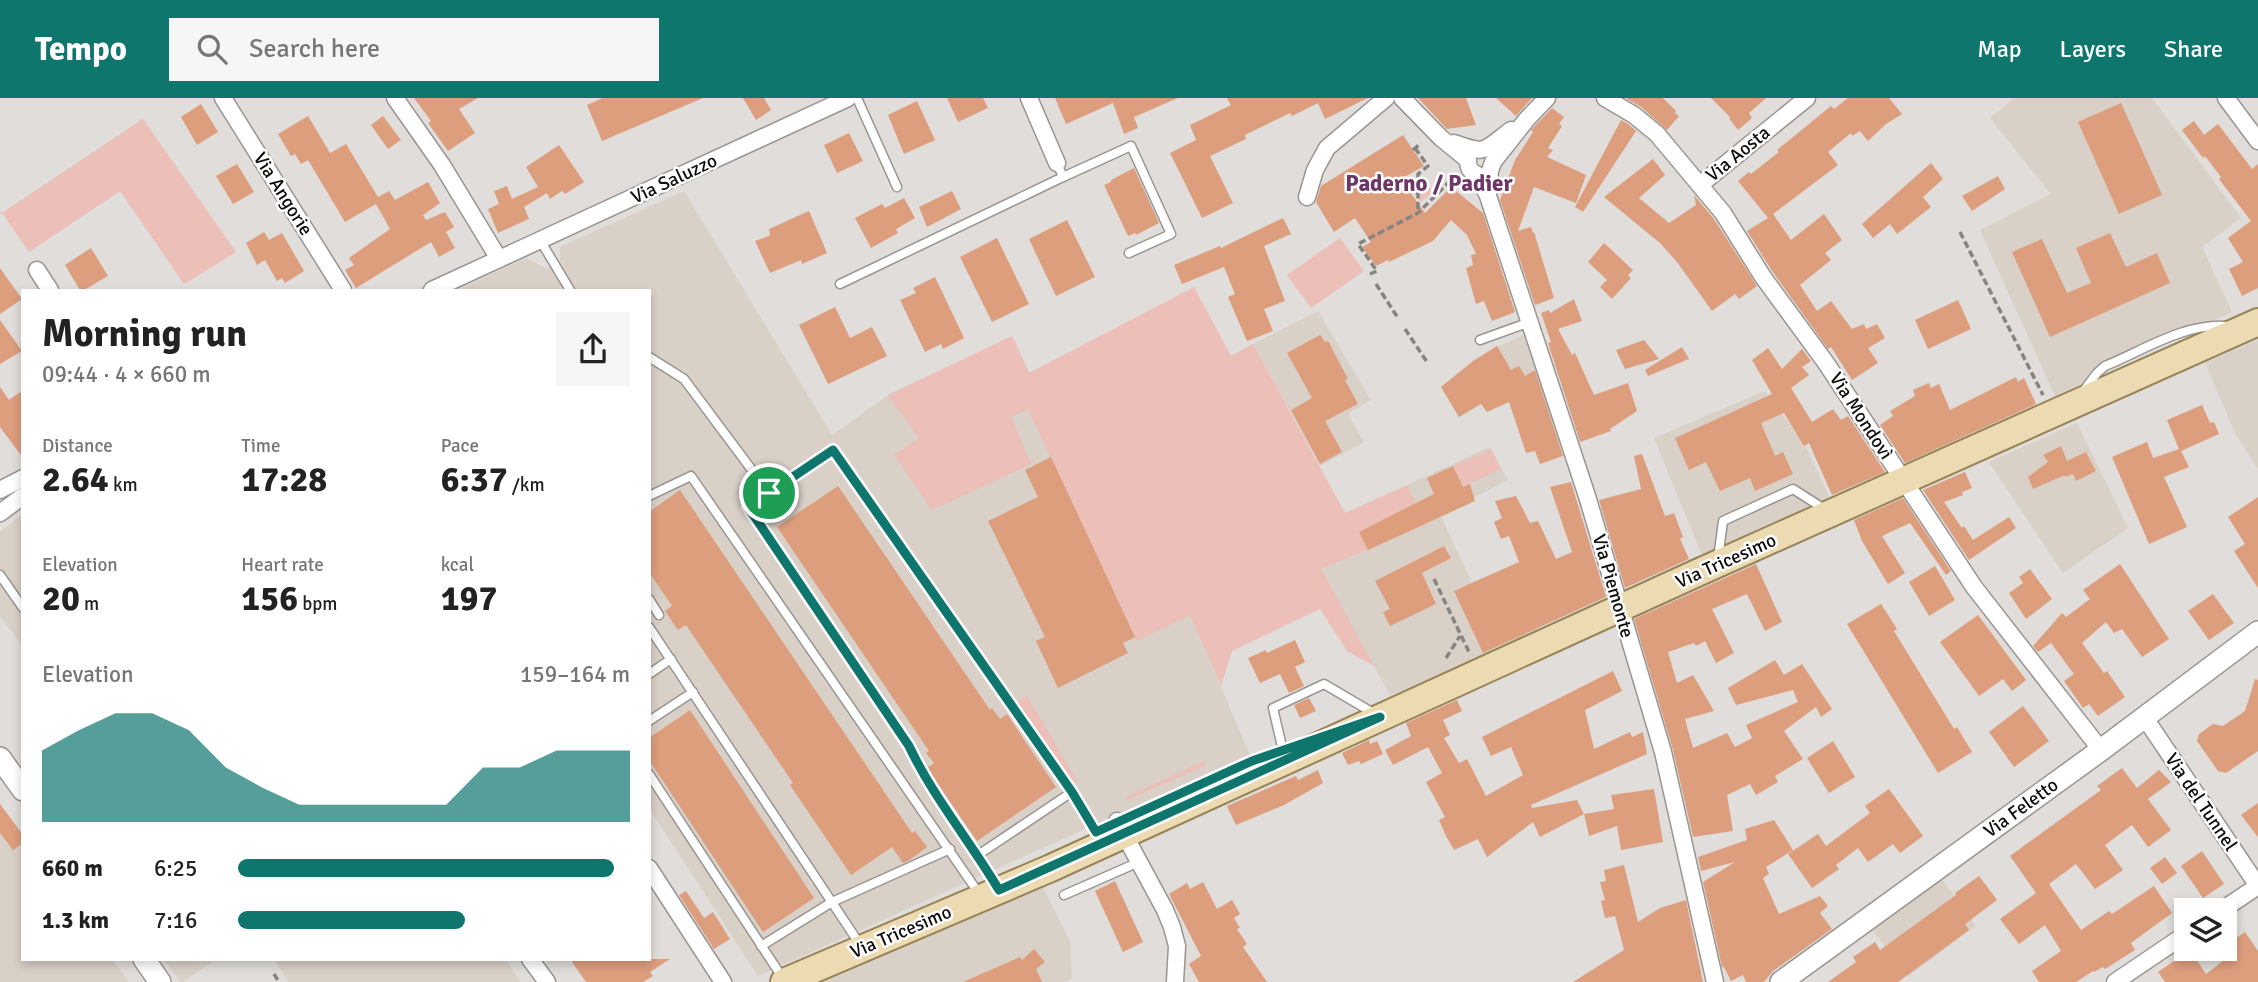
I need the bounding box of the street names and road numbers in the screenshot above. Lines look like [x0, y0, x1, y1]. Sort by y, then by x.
street label: Via Aosta [1701, 121, 1775, 187]
street label: Via Angorie [248, 148, 318, 240]
street label: Via Saluzzo [627, 149, 721, 209]
street label: Via Mondovì [1824, 368, 1898, 464]
street label: Via Tricesimo [1672, 528, 1780, 594]
street label: Via Piemonte [1587, 531, 1639, 641]
street label: Via del Tunnel [2159, 748, 2243, 856]
street label: Via Feletto [1979, 773, 2063, 843]
street label: Via Tricesimo [847, 900, 955, 964]

